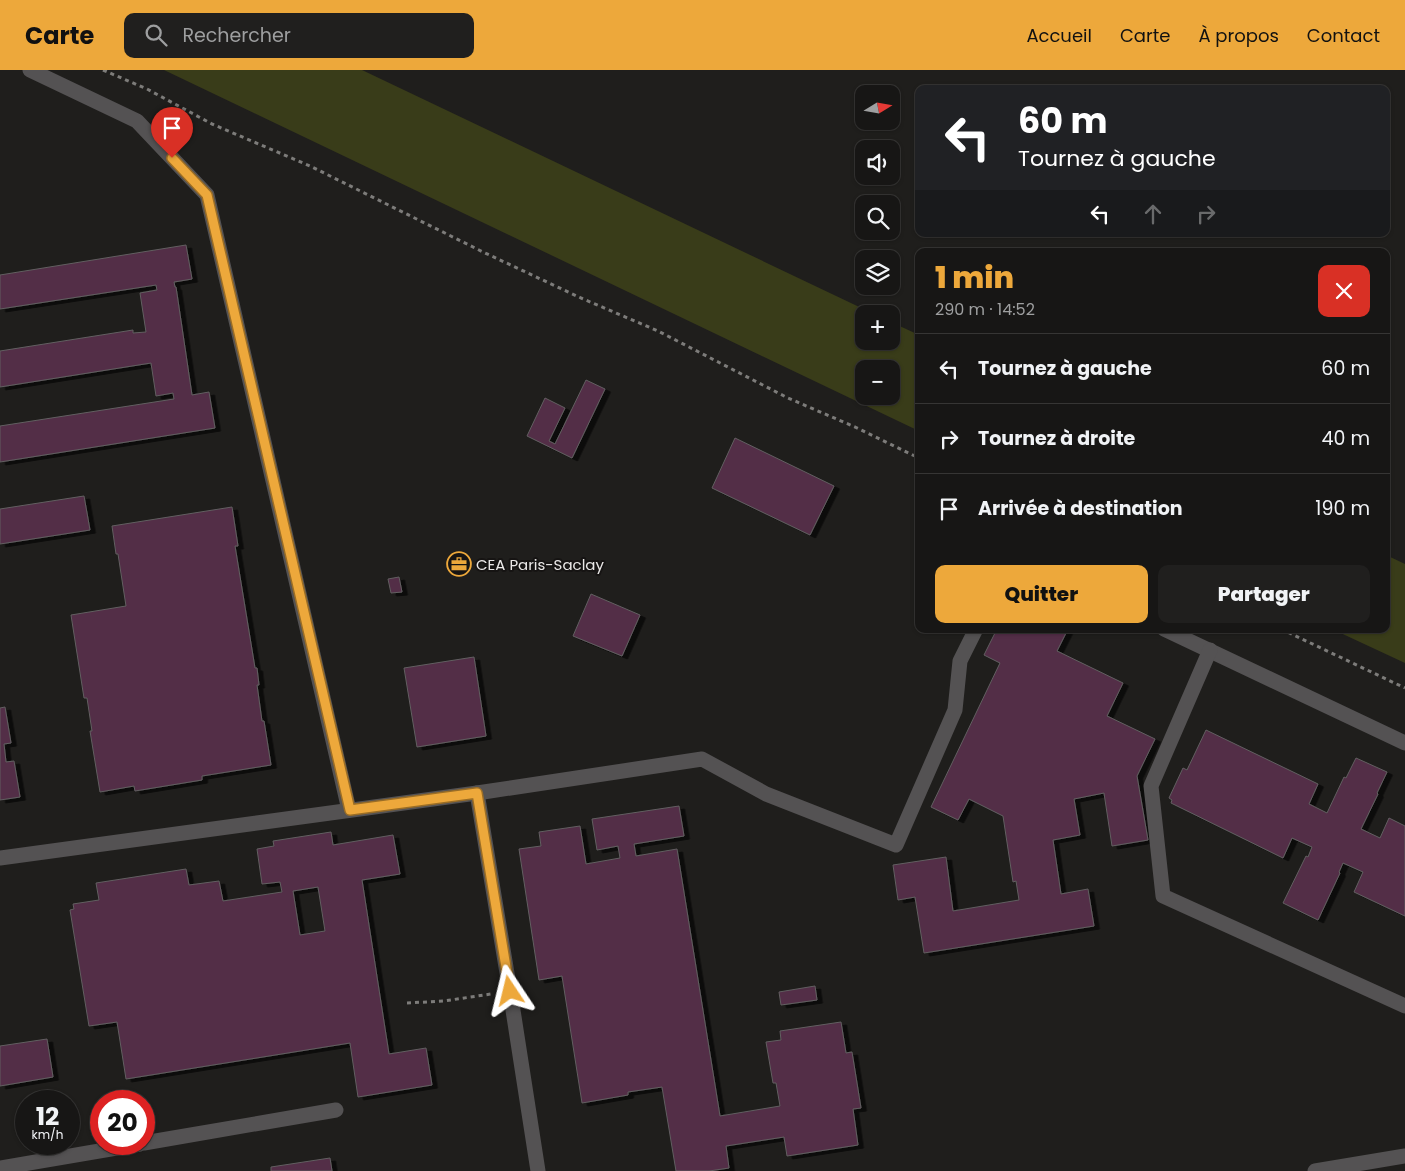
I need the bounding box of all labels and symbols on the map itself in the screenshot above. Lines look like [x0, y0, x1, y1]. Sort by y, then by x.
north arrow [855, 85, 900, 130]
pin [151, 107, 193, 158]
office icon: CEA Paris-Saclay [446, 551, 472, 577]
place label: CEA Paris-Saclay [476, 554, 604, 575]
position arrow [483, 964, 535, 1016]
speed limit sign: 20 [90, 1090, 155, 1155]

